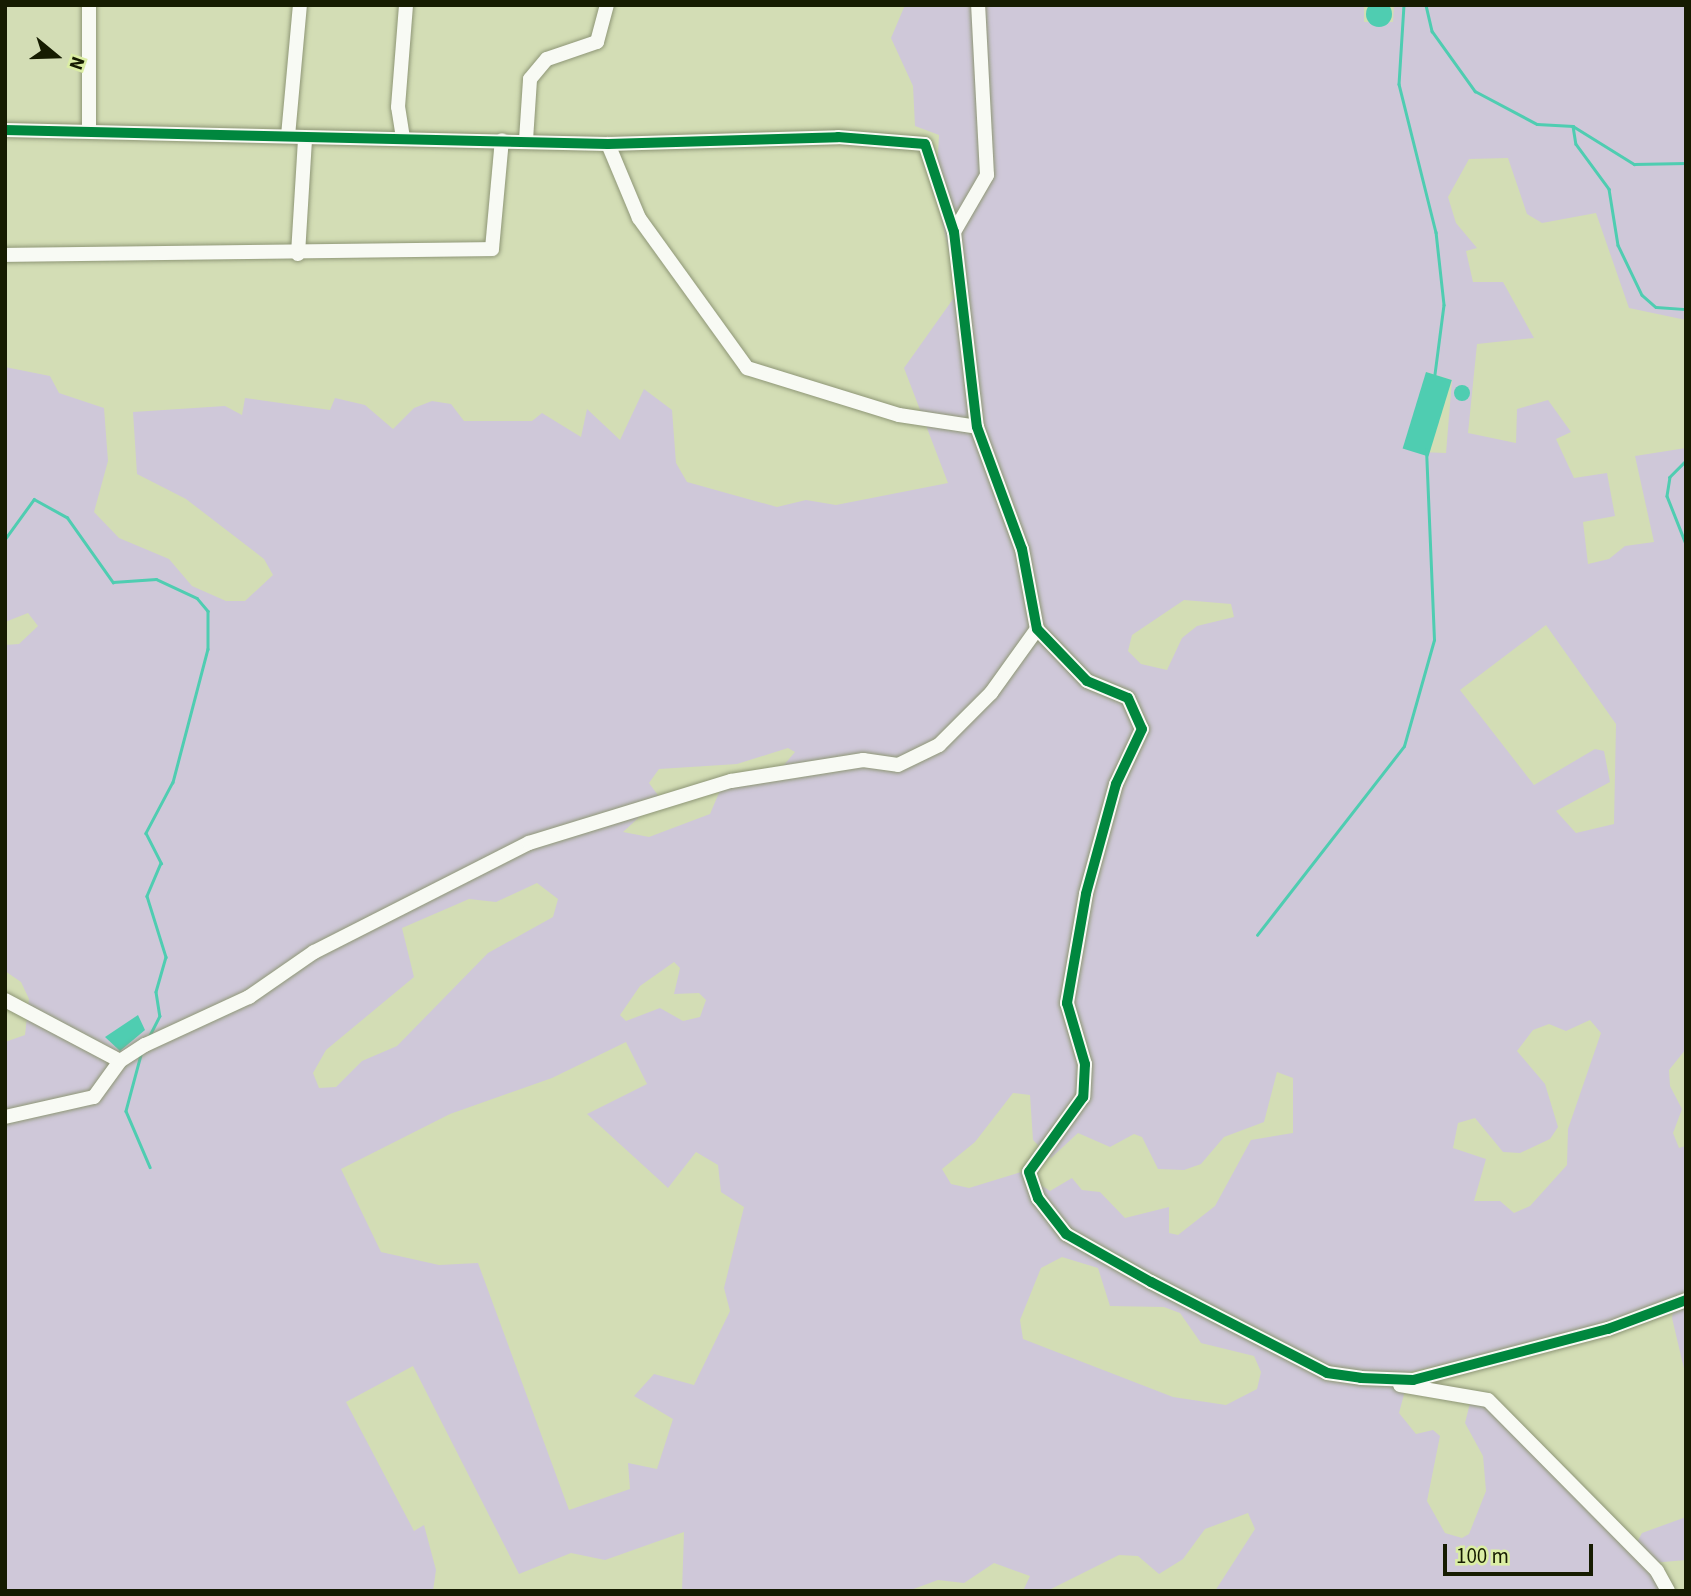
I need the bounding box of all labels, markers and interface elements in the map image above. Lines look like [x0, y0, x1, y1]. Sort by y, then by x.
north arrow [21, 21, 91, 91]
text: N [62, 53, 91, 73]
scale bar [1446, 1530, 1596, 1574]
text: 100 m [1456, 1541, 1509, 1571]

